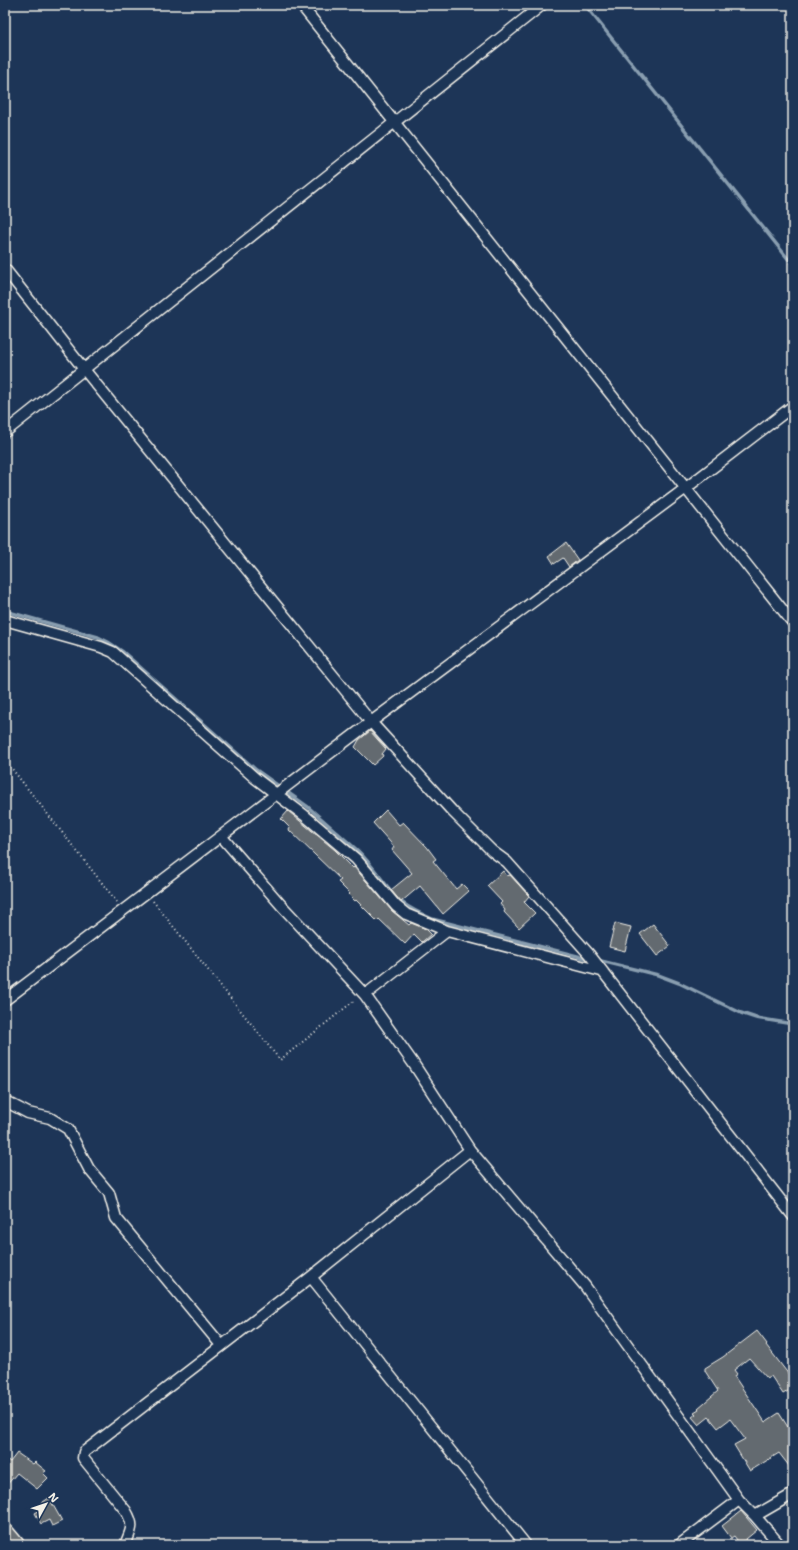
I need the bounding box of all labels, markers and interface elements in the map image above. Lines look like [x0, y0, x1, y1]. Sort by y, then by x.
north arrow [26, 1484, 66, 1524]
text: N [45, 1490, 62, 1506]

